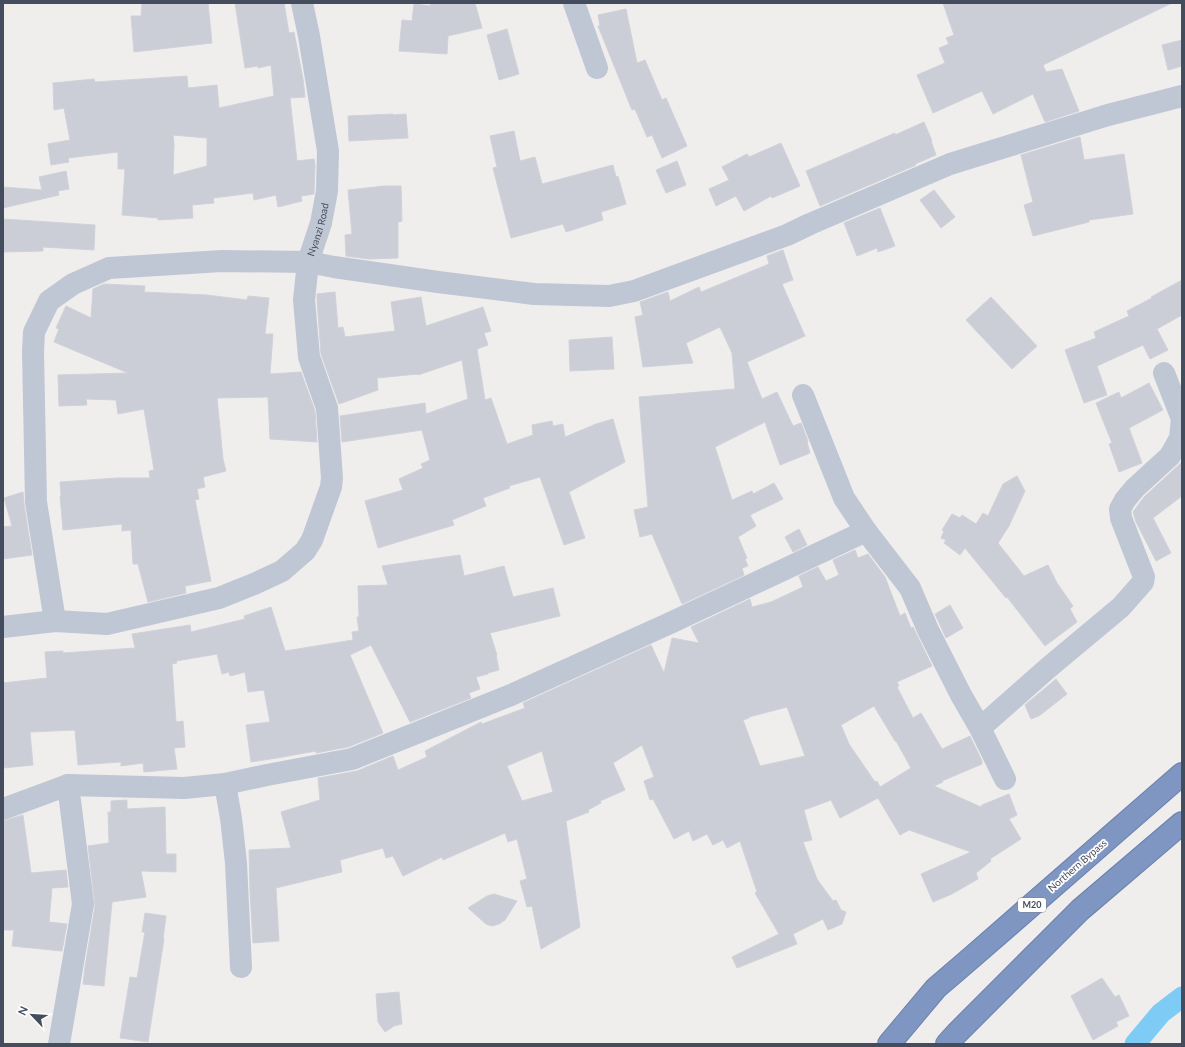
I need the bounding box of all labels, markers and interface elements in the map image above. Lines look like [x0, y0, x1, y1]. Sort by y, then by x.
street label: Nyanzi Road [304, 202, 331, 258]
street label: Northern Bypass [1045, 836, 1109, 894]
road number: M20 [1018, 898, 1046, 912]
north arrow [12, 995, 52, 1035]
text: N [15, 1004, 30, 1017]

